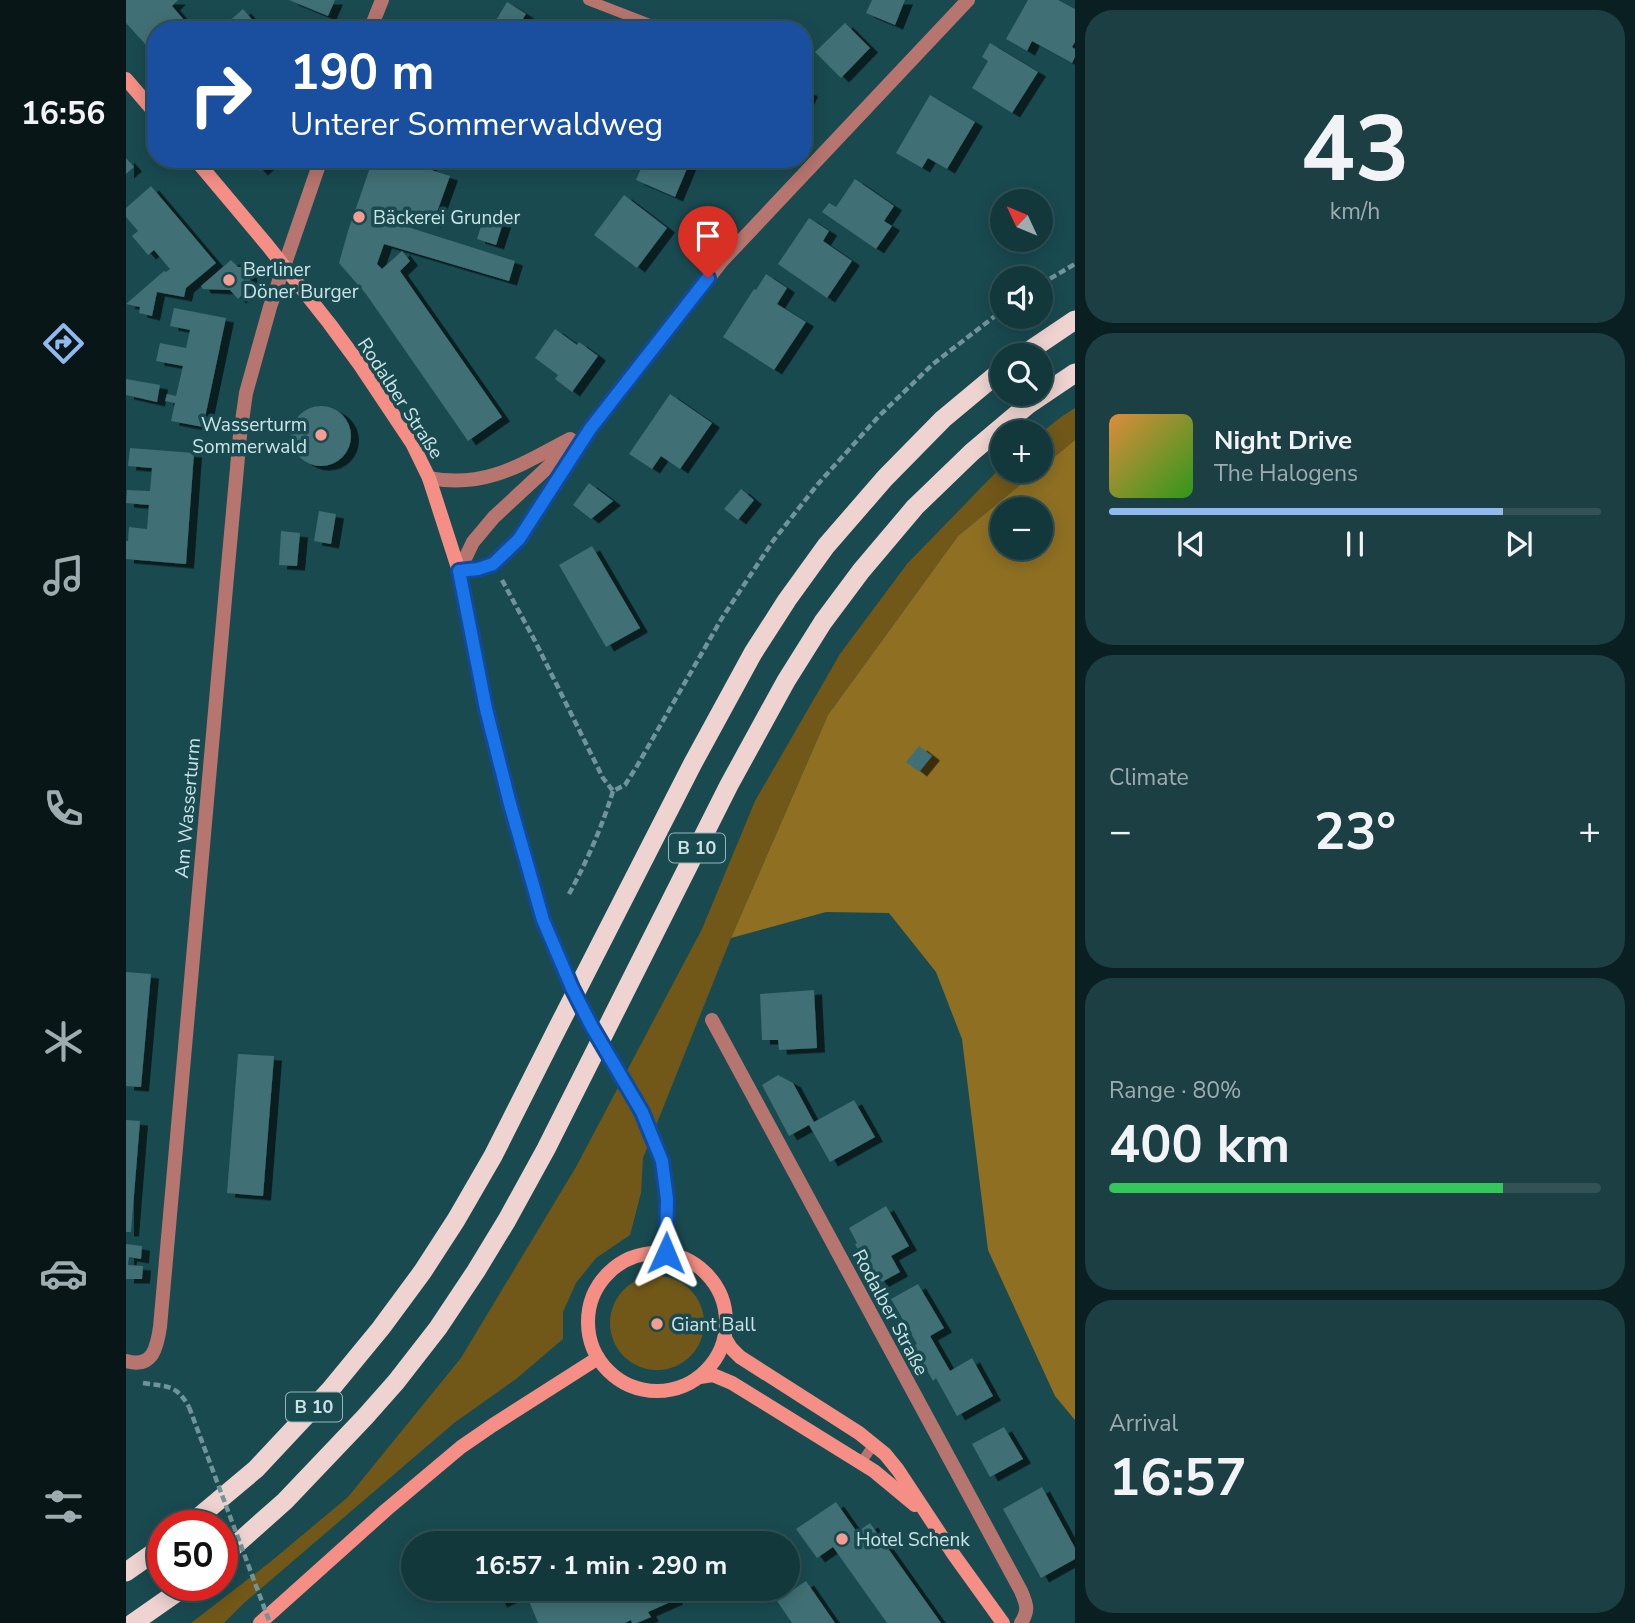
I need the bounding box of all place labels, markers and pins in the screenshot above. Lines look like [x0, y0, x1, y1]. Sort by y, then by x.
place label: Bäckerei Grunder [373, 205, 520, 231]
pin [678, 206, 738, 278]
marker: Bäckerei Grunder [351, 209, 367, 225]
place label: Berliner Döner Burger [243, 257, 359, 305]
marker: Berliner Döner Burger [221, 272, 237, 288]
place label: Wasserturm Sommerwald [192, 412, 307, 460]
marker: Wasserturm Sommerwald [313, 427, 329, 443]
place label: Giant Ball [671, 1312, 756, 1338]
marker: Giant Ball [649, 1316, 665, 1332]
place label: Hotel Schenk [856, 1527, 970, 1553]
marker: Hotel Schenk [834, 1531, 850, 1547]

